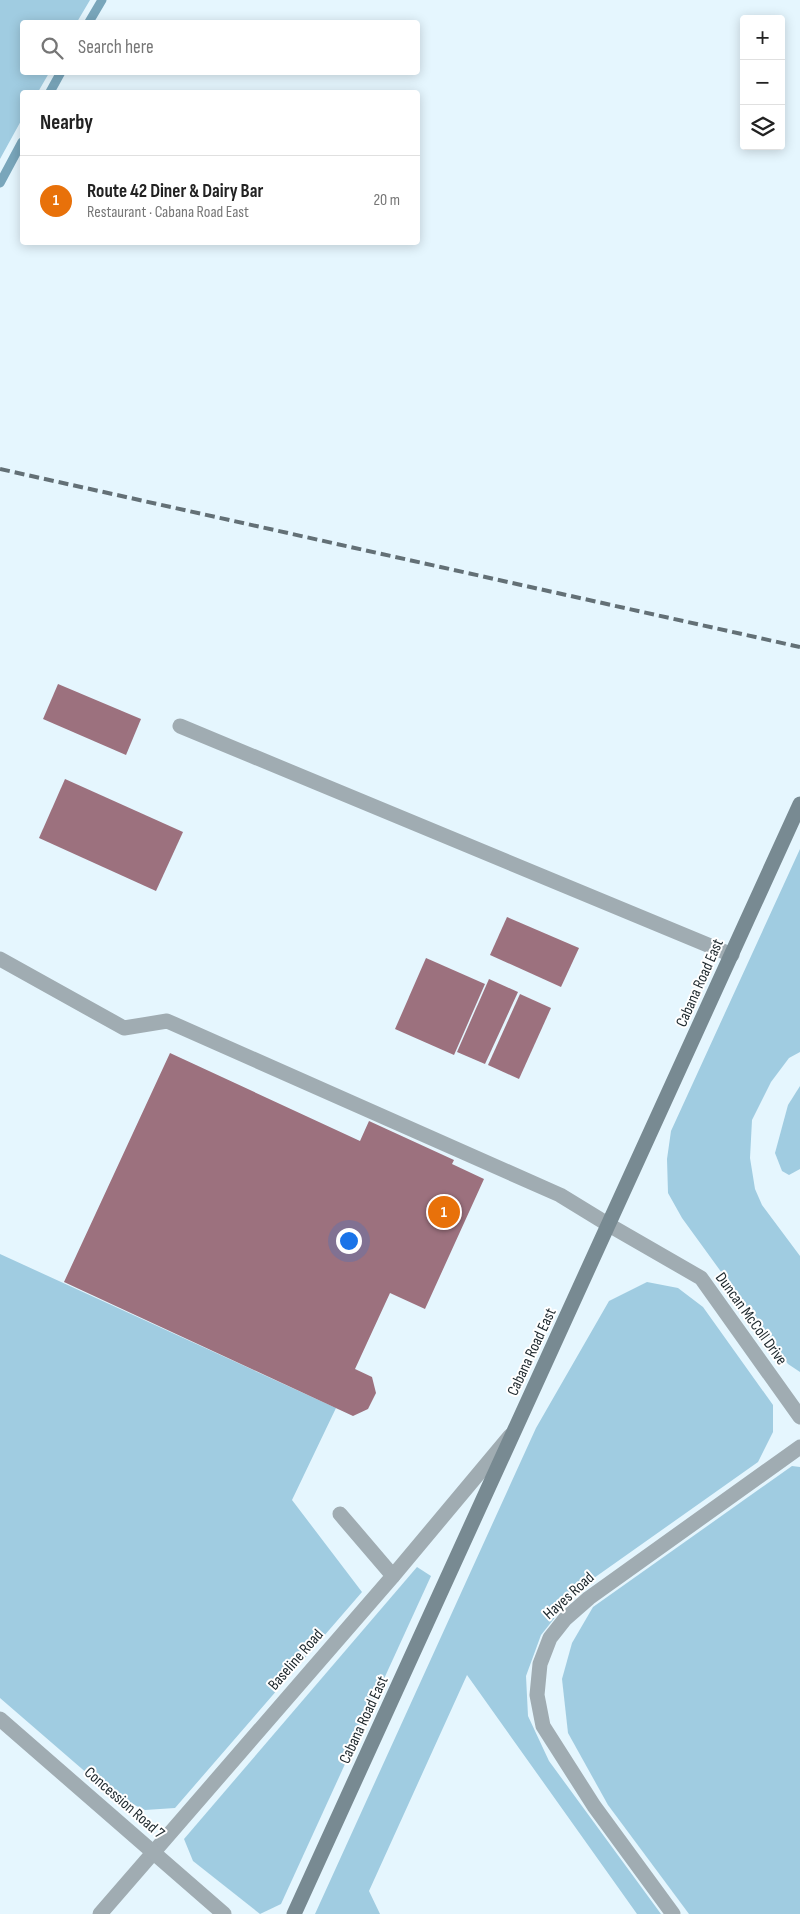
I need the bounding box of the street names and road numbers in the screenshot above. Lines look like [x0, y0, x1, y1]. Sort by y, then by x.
street label: Cabana Road East [672, 936, 728, 1030]
street label: Duncan McColl Drive [711, 1269, 791, 1369]
street label: Cabana Road East [503, 1305, 561, 1399]
street label: Hayes Road [540, 1568, 598, 1624]
street label: Baseline Road [264, 1626, 328, 1694]
street label: Cabana Road East [335, 1673, 393, 1767]
street label: Concession Road 7 [80, 1763, 168, 1843]

